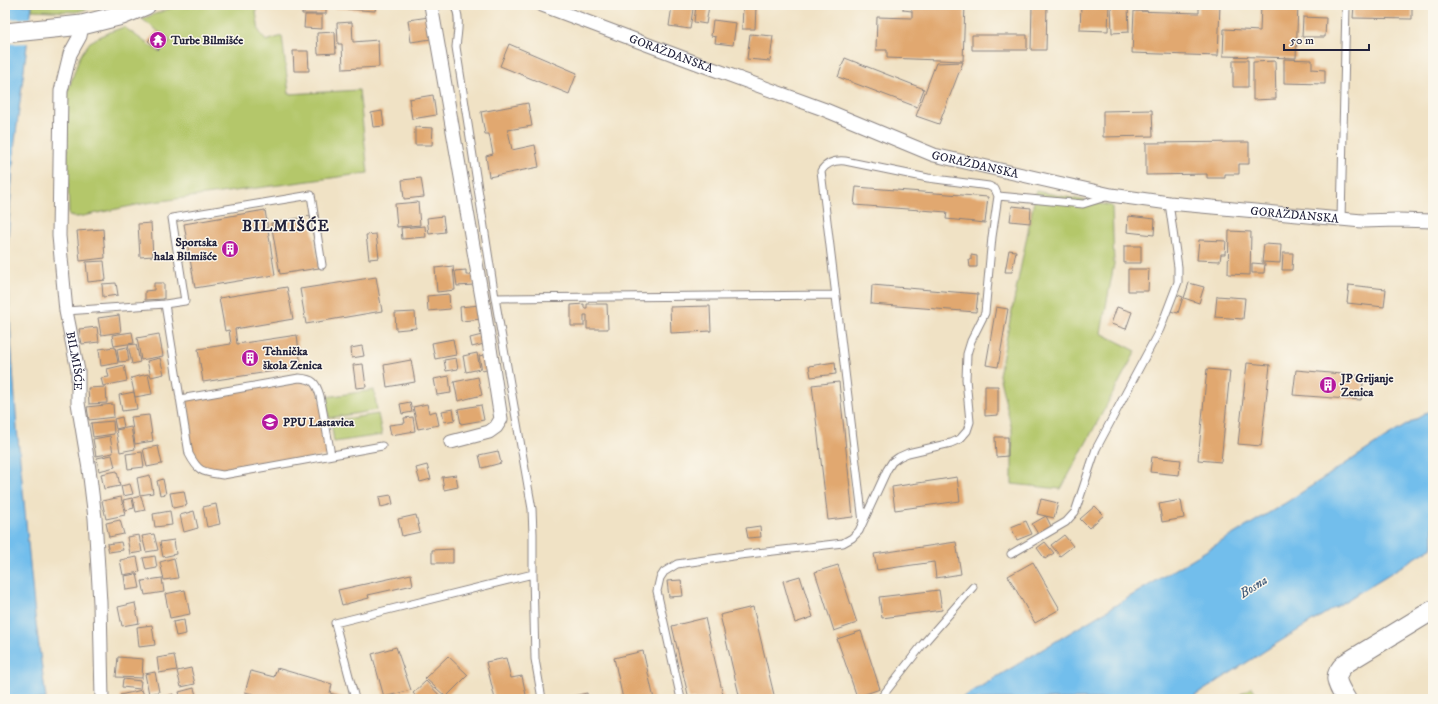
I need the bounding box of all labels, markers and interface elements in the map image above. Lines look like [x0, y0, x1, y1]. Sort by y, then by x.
scale bar [1284, 26, 1369, 52]
temple icon: Turbe Bilmišće [148, 30, 168, 50]
street label: GORAŽDANSKA [627, 31, 716, 77]
place label: Turbe Bilmišće [170, 33, 243, 48]
text: 50 m [1290, 33, 1314, 48]
street label: GORAŽDANSKA [930, 148, 1020, 182]
street label: GORAŽDANSKA [1250, 204, 1340, 227]
district label: BILMIŠĆE [242, 216, 330, 236]
place label: Sportska hala Bilmišće [153, 235, 218, 264]
building icon: Sportska hala Bilmišće [220, 239, 240, 259]
street label: BILMIŠĆE [62, 330, 85, 391]
place label: Tehnička škola Zenica [262, 344, 323, 373]
building icon: Tehnička škola Zenica [240, 348, 260, 368]
place label: JP Grijanje Zenica [1339, 371, 1393, 400]
building icon: JP Grijanje Zenica [1318, 375, 1338, 395]
school or university icon: PPU Lastavica [260, 412, 280, 432]
place label: PPU Lastavica [283, 415, 355, 430]
water label: Bosna [1236, 572, 1271, 602]

